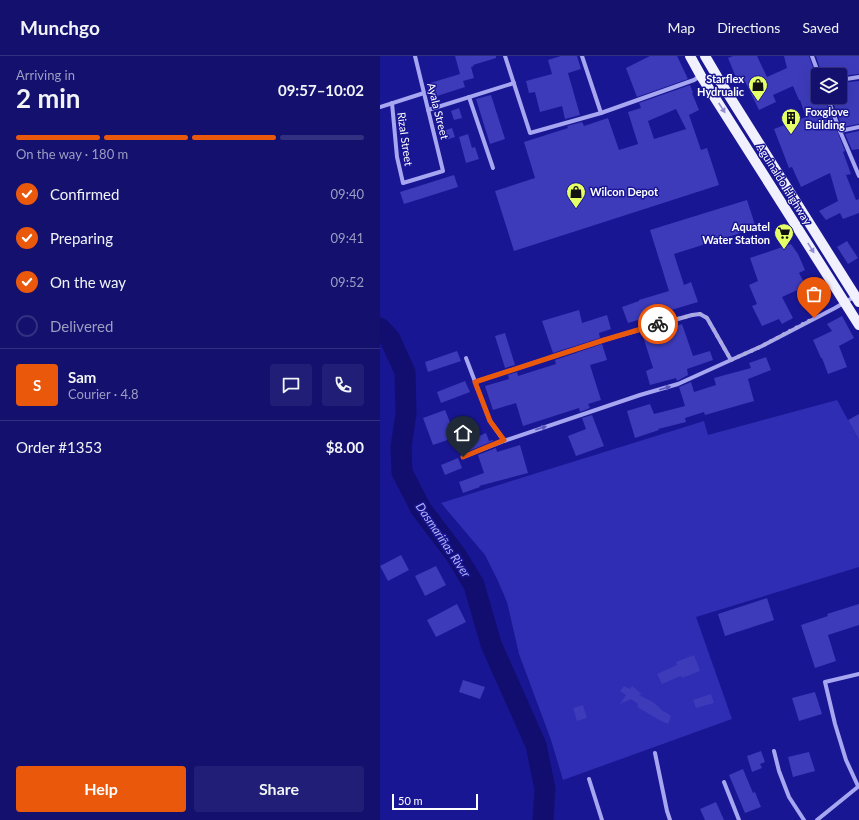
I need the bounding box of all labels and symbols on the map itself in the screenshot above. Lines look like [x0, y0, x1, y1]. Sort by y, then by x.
place label: Starflex Hydrualic [697, 72, 745, 98]
shop icon: Starflex Hydrualic [747, 74, 769, 102]
street label: Ayala Street [425, 81, 452, 141]
one-way arrow [718, 103, 726, 114]
place label: Foxglove Building [805, 105, 849, 131]
building icon: Foxglove Building [780, 107, 802, 135]
street label: Rizal Street [395, 111, 416, 167]
street label: Aguinaldo Highway [754, 141, 815, 227]
shop icon: Wilcon Depot [565, 181, 587, 209]
place label: Wilcon Depot [590, 185, 659, 198]
place label: Aquatel Water Station [702, 220, 770, 246]
supermarket icon: Aquatel Water Station [773, 222, 795, 250]
one-way arrow [807, 243, 815, 253]
pin [797, 277, 831, 318]
courier [638, 304, 678, 344]
one-way arrow [659, 385, 671, 391]
pin [446, 416, 480, 457]
one-way arrow [536, 425, 548, 431]
water label: Dasmariñas River [413, 499, 474, 581]
scale bar [392, 792, 478, 811]

